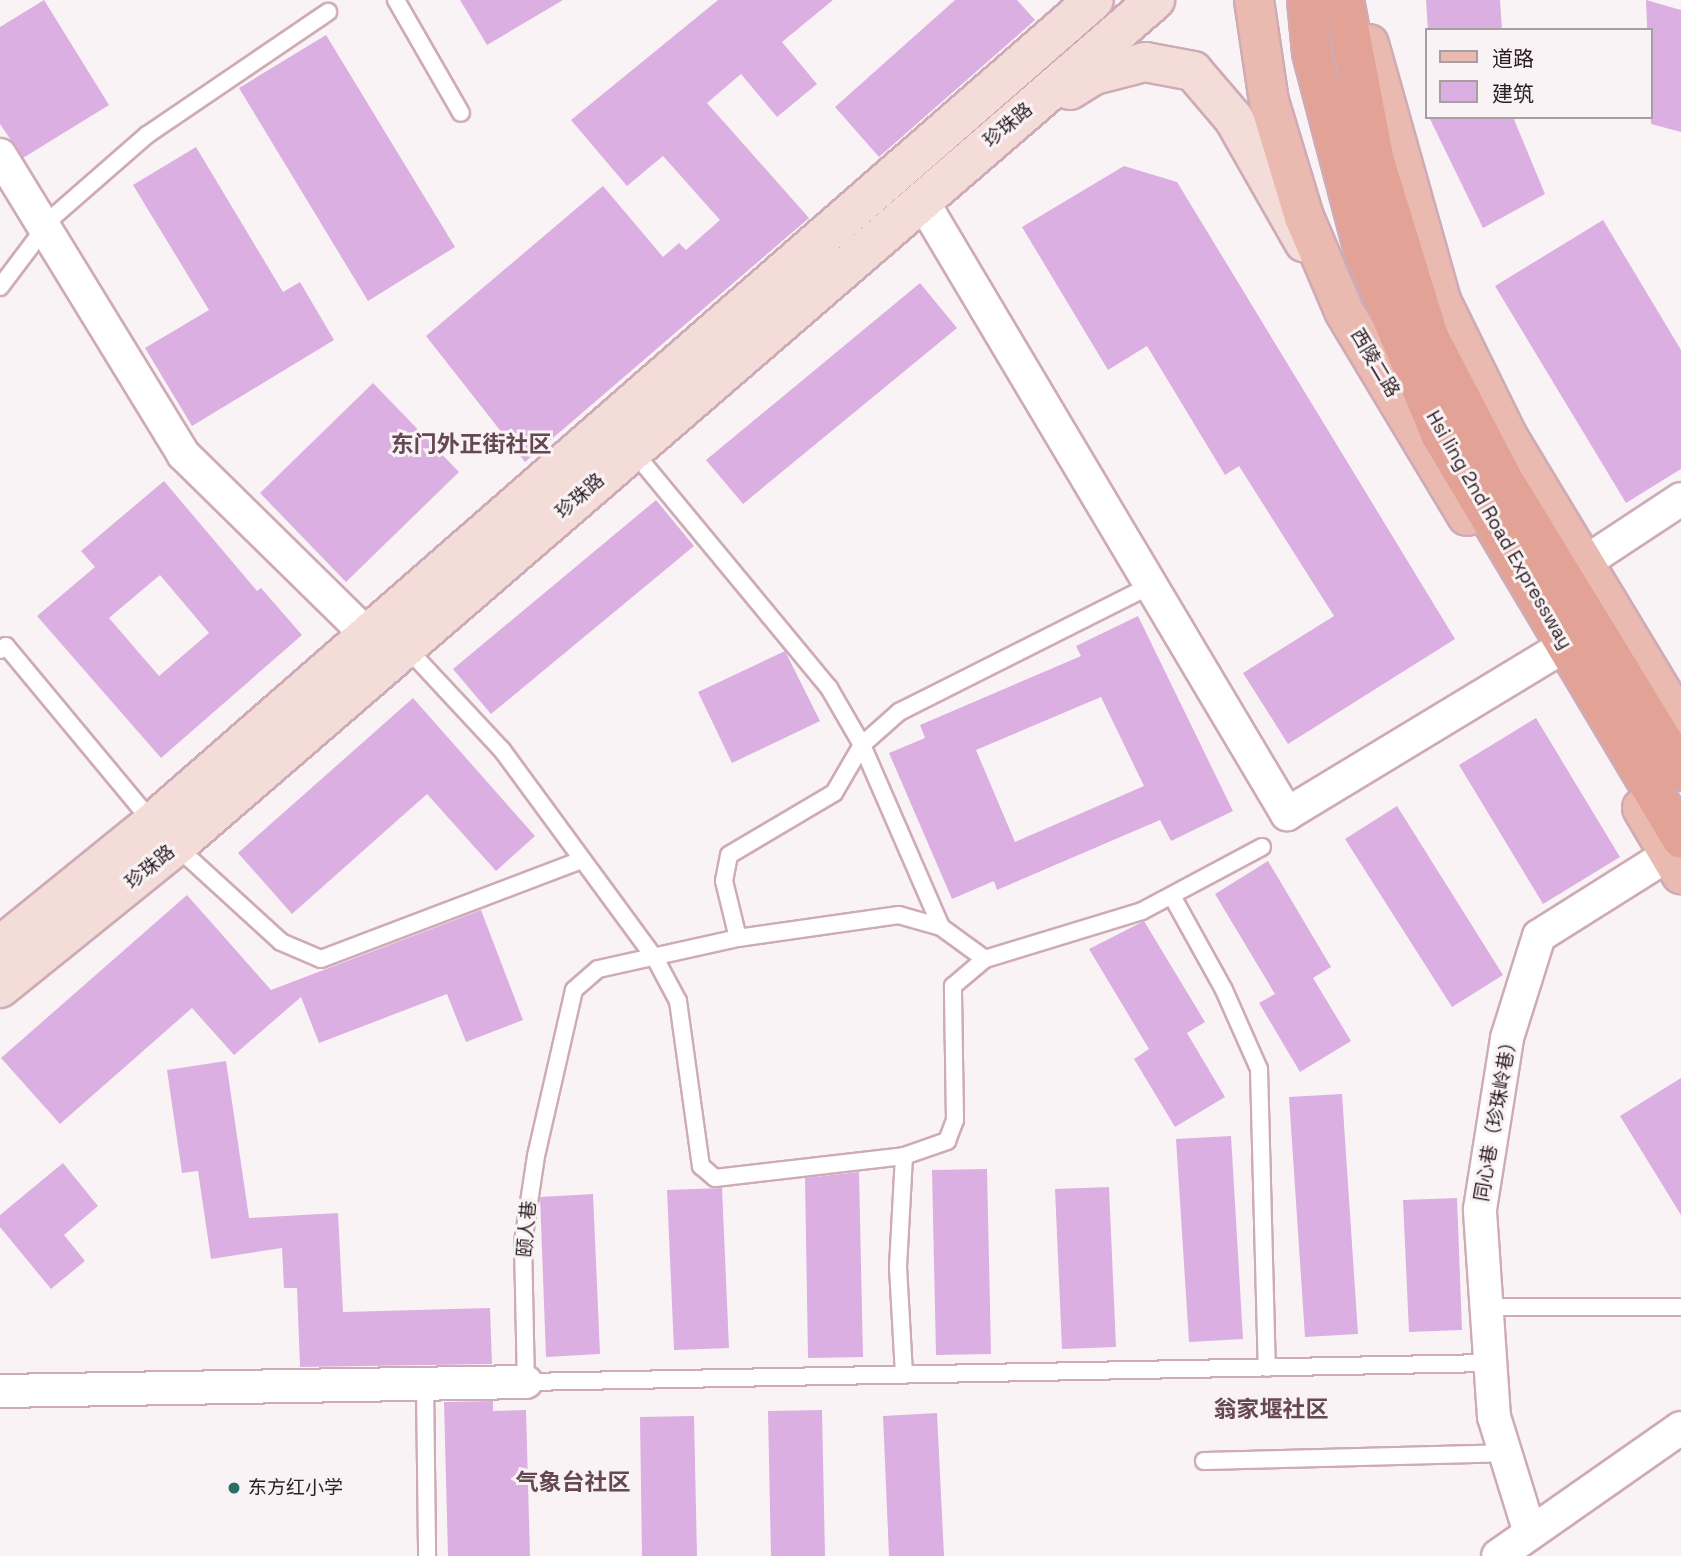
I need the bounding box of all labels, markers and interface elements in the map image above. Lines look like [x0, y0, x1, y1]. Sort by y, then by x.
legend [1426, 28, 1653, 119]
text: 道路 [1492, 45, 1534, 72]
text: 建筑 [1492, 80, 1534, 107]
street label: 珍珠路 [979, 98, 1037, 152]
street label: 西陵二路 [1346, 325, 1404, 401]
street label: Hsi ling 2nd Road Expressway [1421, 407, 1577, 653]
district label: 东门外正街社区 [391, 430, 551, 458]
street label: 珍珠路 [551, 469, 609, 523]
street label: 珍珠路 [121, 840, 179, 894]
street label: 同心巷（珍珠岭巷） [1470, 1031, 1522, 1203]
street label: 颐人巷 [513, 1200, 541, 1258]
district label: 翁家堰社区 [1214, 1395, 1328, 1423]
district label: 气象台社区 [516, 1468, 630, 1496]
place label: 东方红小学 [248, 1477, 343, 1499]
marker: 东方红小学 [226, 1480, 242, 1496]

